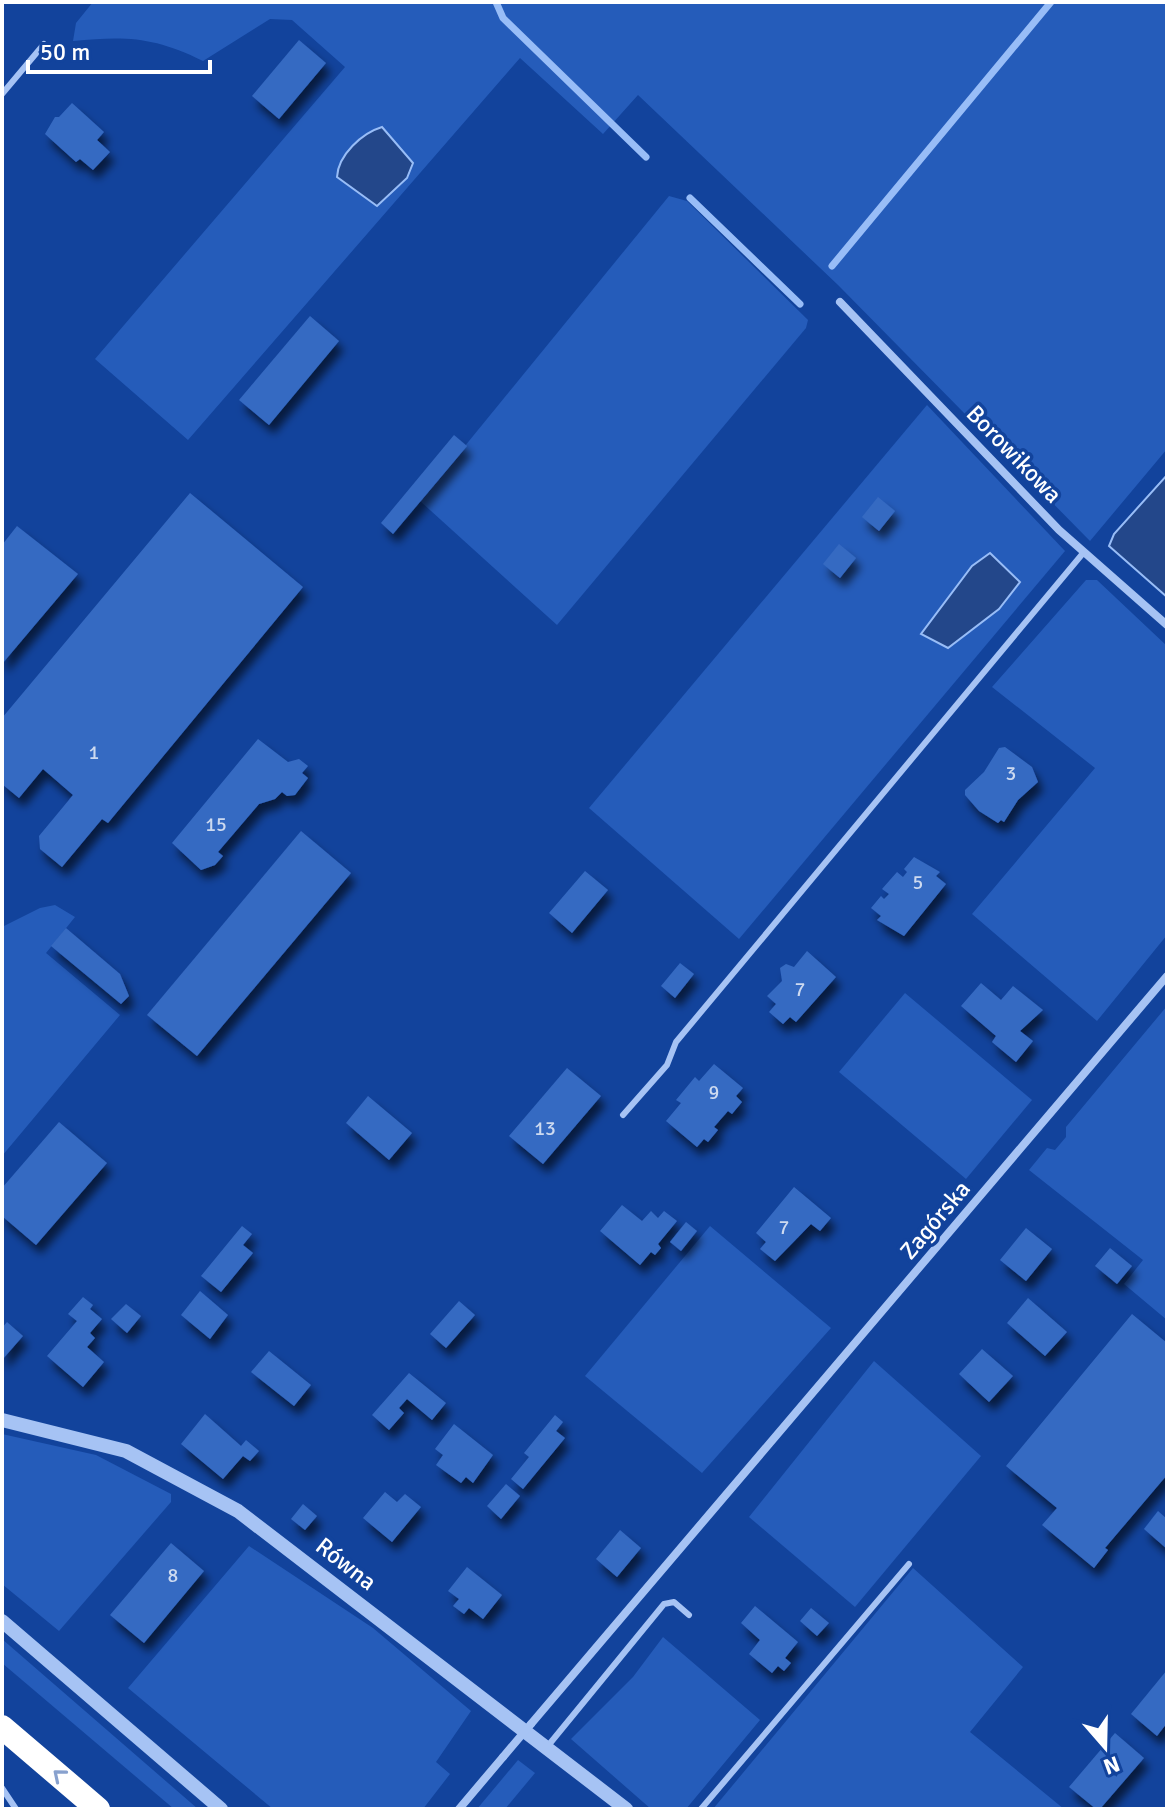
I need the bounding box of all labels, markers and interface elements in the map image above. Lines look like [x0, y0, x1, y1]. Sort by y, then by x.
scale bar [28, 24, 210, 74]
text: 50 m [40, 37, 90, 67]
street label: Borowikowa [960, 399, 1068, 509]
house number: 1 [89, 740, 99, 765]
house number: 3 [1006, 761, 1016, 786]
house number: 15 [205, 812, 227, 837]
house number: 5 [913, 870, 923, 895]
house number: 7 [795, 977, 805, 1002]
house number: 9 [709, 1080, 719, 1105]
house number: 13 [534, 1116, 556, 1141]
street label: Zagórska [893, 1174, 977, 1266]
house number: 7 [779, 1215, 789, 1240]
street label: Równa [310, 1531, 382, 1597]
house number: 8 [168, 1563, 178, 1588]
north arrow [1065, 1707, 1145, 1787]
text: N [1100, 1750, 1123, 1781]
one-way arrow [53, 1770, 68, 1785]

